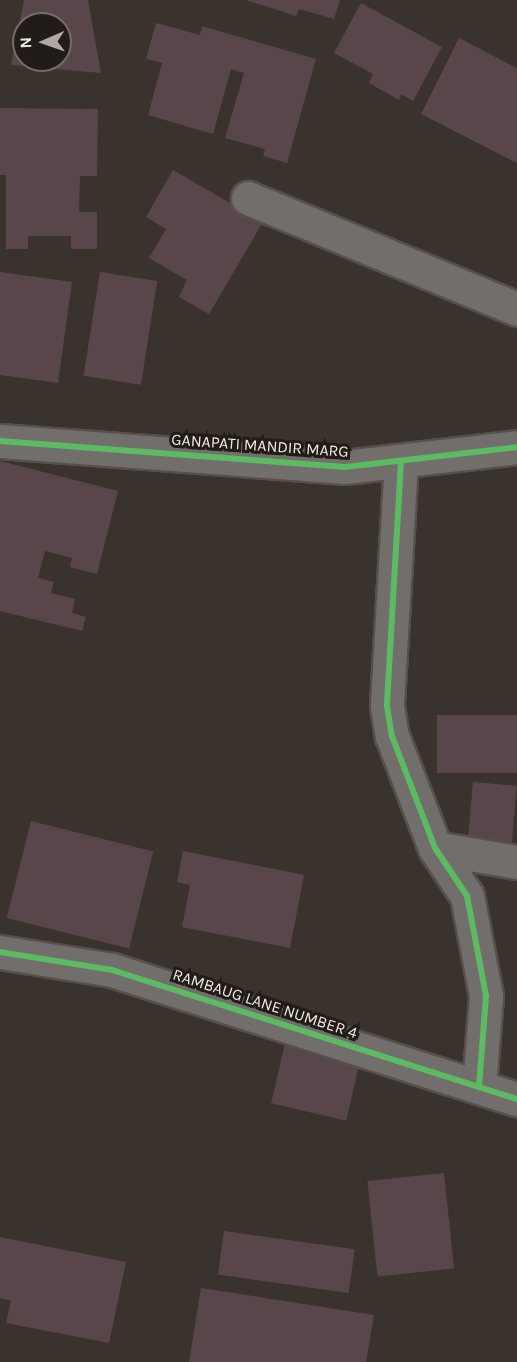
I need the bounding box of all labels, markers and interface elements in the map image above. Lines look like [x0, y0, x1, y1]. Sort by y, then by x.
north arrow [12, 12, 72, 72]
text: N [16, 37, 35, 49]
street label: GANAPATI MANDIR MARG [171, 430, 349, 462]
street label: RAMBAUG LANE NUMBER 4 [170, 965, 360, 1043]

